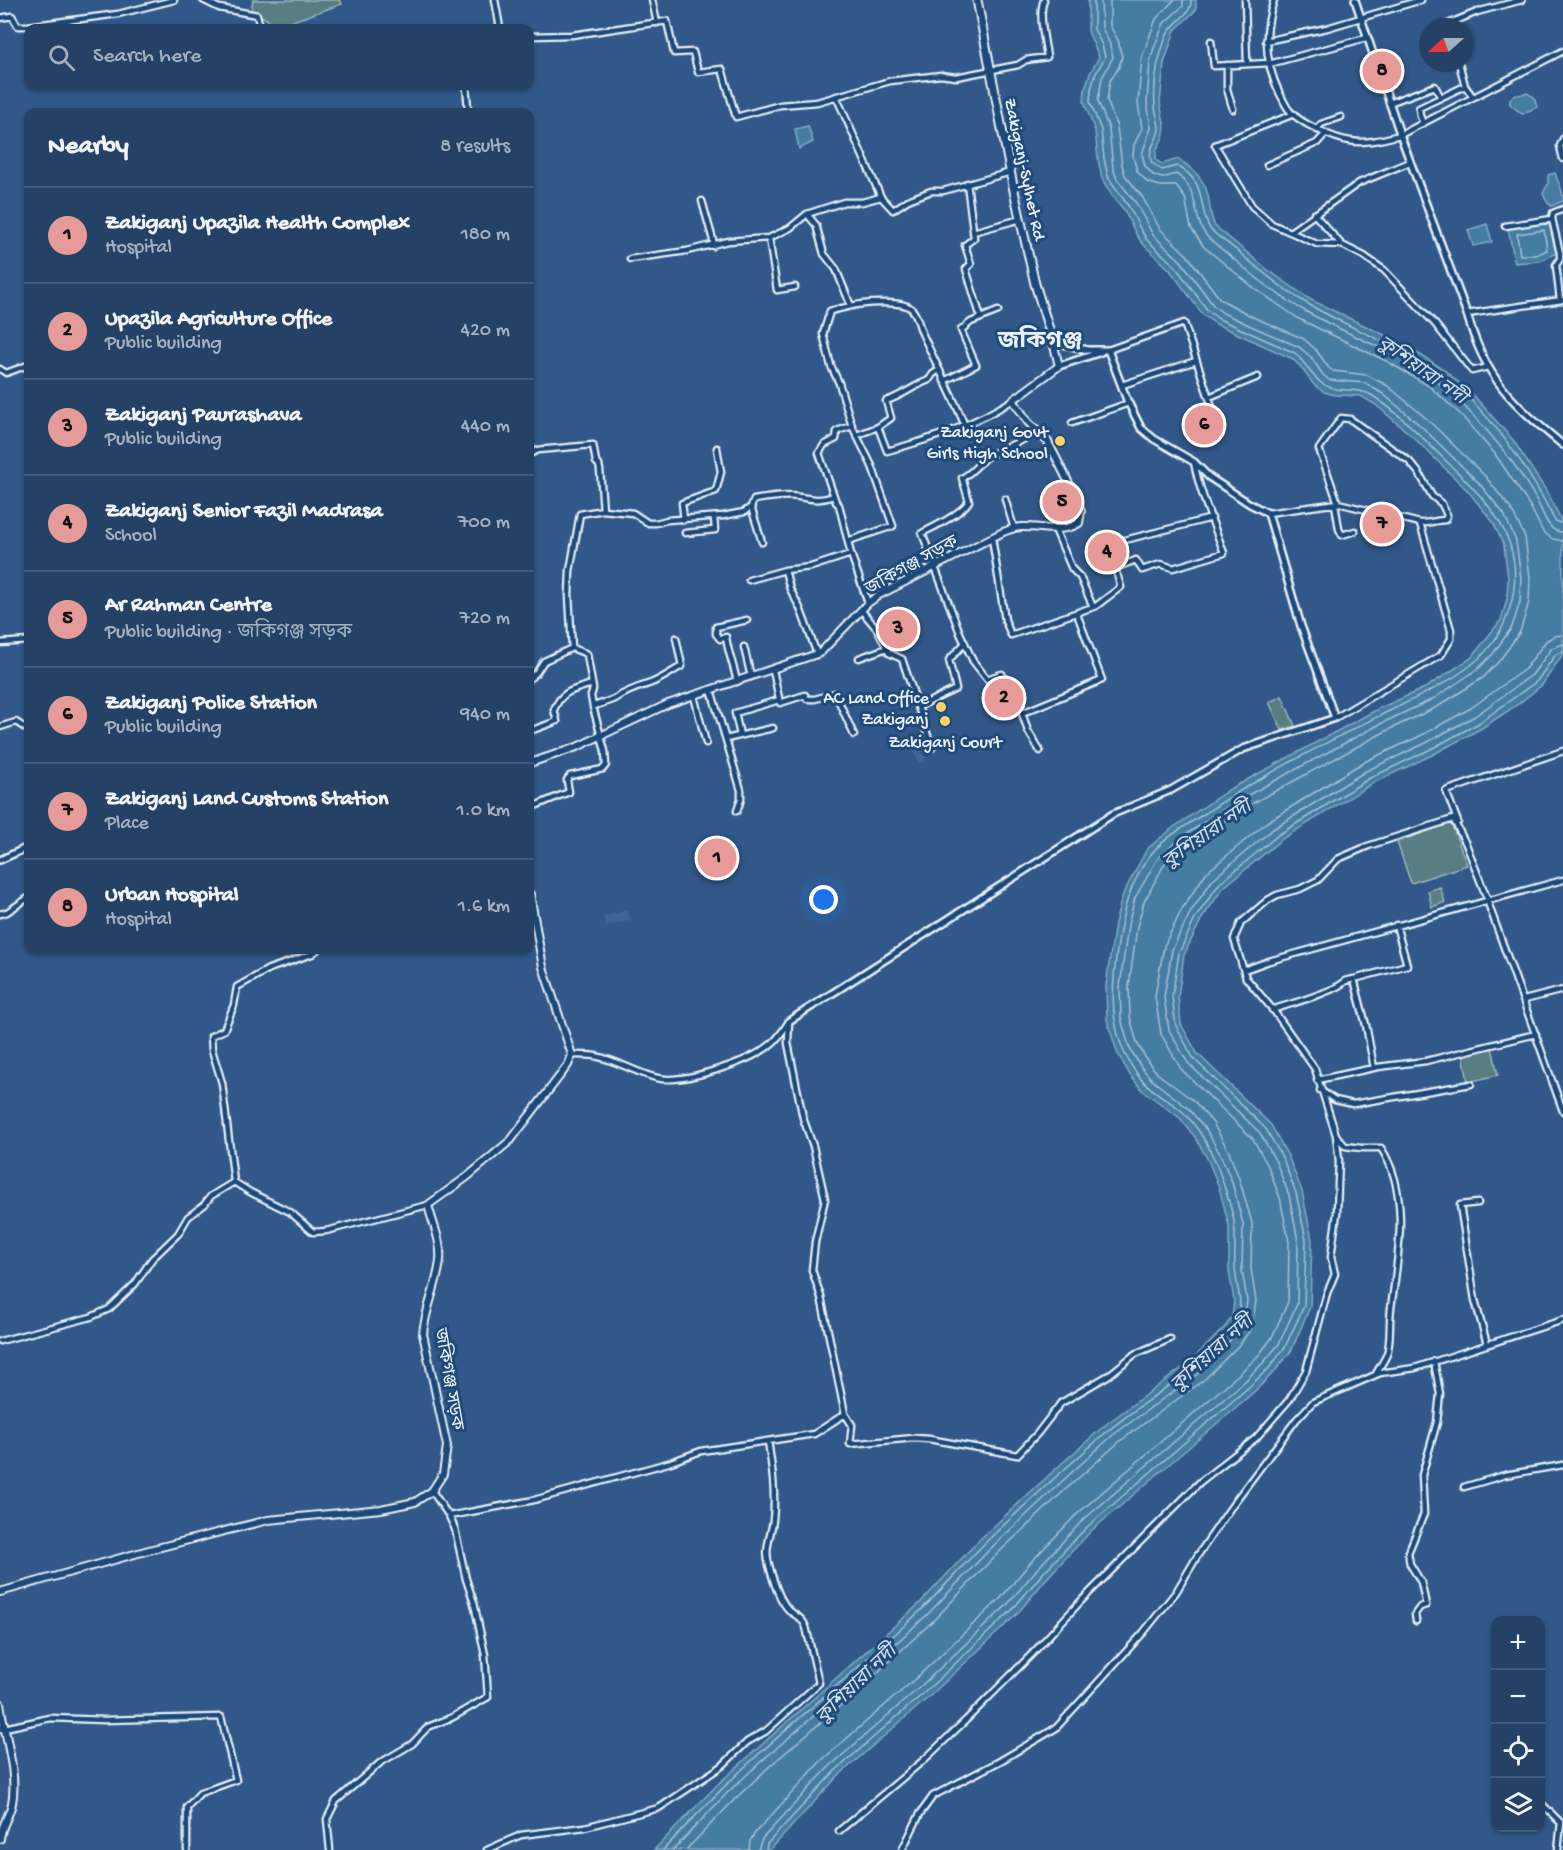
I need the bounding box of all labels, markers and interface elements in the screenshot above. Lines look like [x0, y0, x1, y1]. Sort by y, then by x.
north arrow [1419, 18, 1473, 72]
search box [24, 24, 534, 90]
icon: search [45, 41, 78, 74]
text: Search here [93, 44, 201, 70]
pin: 8 [1362, 48, 1402, 94]
street label: Zakiganj-Sylhet Rd [998, 96, 1049, 244]
text: Nearby [48, 132, 129, 163]
text: 8 results [440, 136, 510, 159]
text: Zakiganj Upazila Health Complex [105, 211, 410, 237]
text: 1 [63, 224, 72, 247]
text: 180 m [461, 224, 510, 247]
text: Hospital [105, 237, 172, 260]
text: Upazila Agriculture Office [105, 307, 332, 333]
text: 2 [63, 320, 72, 343]
text: 420 m [460, 320, 510, 343]
district label: জকিগঞ্জ [997, 325, 1082, 357]
water label: কুশিয়ারা নদী [1372, 330, 1475, 413]
text: Public building [105, 333, 222, 356]
pin: 6 [1184, 402, 1224, 448]
text: Zakiganj Paurashava [105, 403, 302, 429]
text: 3 [62, 416, 73, 439]
text: 440 m [461, 416, 510, 439]
place label: Zakiganj Govt Girls High School [926, 423, 1050, 465]
text: Public building [105, 429, 222, 452]
marker: Zakiganj Govt Girls High School [1053, 434, 1067, 448]
pin: 5 [1042, 480, 1082, 524]
text: Zakiganj Senior Fazil Madrasa [105, 499, 383, 525]
pin: 7 [1362, 502, 1402, 546]
text: 4 [63, 512, 72, 535]
text: 700 m [458, 512, 510, 535]
text: School [105, 525, 157, 548]
street label: জকিগঞ্জ সড়ক [860, 530, 963, 601]
pin: 4 [1088, 530, 1126, 574]
text: Ar Rahman Centre [105, 593, 272, 619]
pin: 3 [878, 606, 918, 652]
text: 5 [62, 608, 73, 631]
text: 720 m [460, 608, 510, 631]
text: Public building · জকিগঞ্জ সড়ক [105, 622, 352, 645]
pin: 2 [984, 676, 1024, 720]
place label: AC Land Office Zakiganj [823, 689, 930, 731]
text: Zakiganj Police Station [105, 691, 317, 717]
marker: AC Land Office Zakiganj [934, 700, 948, 714]
text: 6 [62, 704, 73, 727]
text: 940 m [460, 704, 510, 727]
marker: Zakiganj Court [938, 714, 952, 728]
text: Public building [105, 717, 222, 740]
place label: Zakiganj Court [888, 733, 1003, 754]
text: Zakiganj Land Customs Station [105, 787, 388, 813]
water label: কুশিয়ারা নদী [1157, 791, 1260, 875]
text: 7 [62, 800, 73, 823]
text: 1.0 km [456, 800, 510, 823]
text: Place [105, 813, 149, 836]
pin: 1 [698, 836, 736, 880]
text: Urban Hospital [105, 883, 239, 909]
your location [809, 885, 838, 914]
text: 8 [62, 896, 73, 919]
text: 1.6 km [458, 896, 510, 919]
text: Hospital [105, 909, 172, 932]
water label: কুশিয়ারা নদী [1165, 1306, 1262, 1398]
street label: জকিগঞ্জ সড়ক [428, 1326, 469, 1432]
map controls [1491, 1616, 1545, 1832]
button: + [1491, 1616, 1545, 1670]
water label: কুশিয়ারা নদী [810, 1636, 905, 1730]
button: − [1491, 1670, 1545, 1724]
button: locate [1491, 1724, 1545, 1778]
button: layers [1491, 1778, 1545, 1832]

